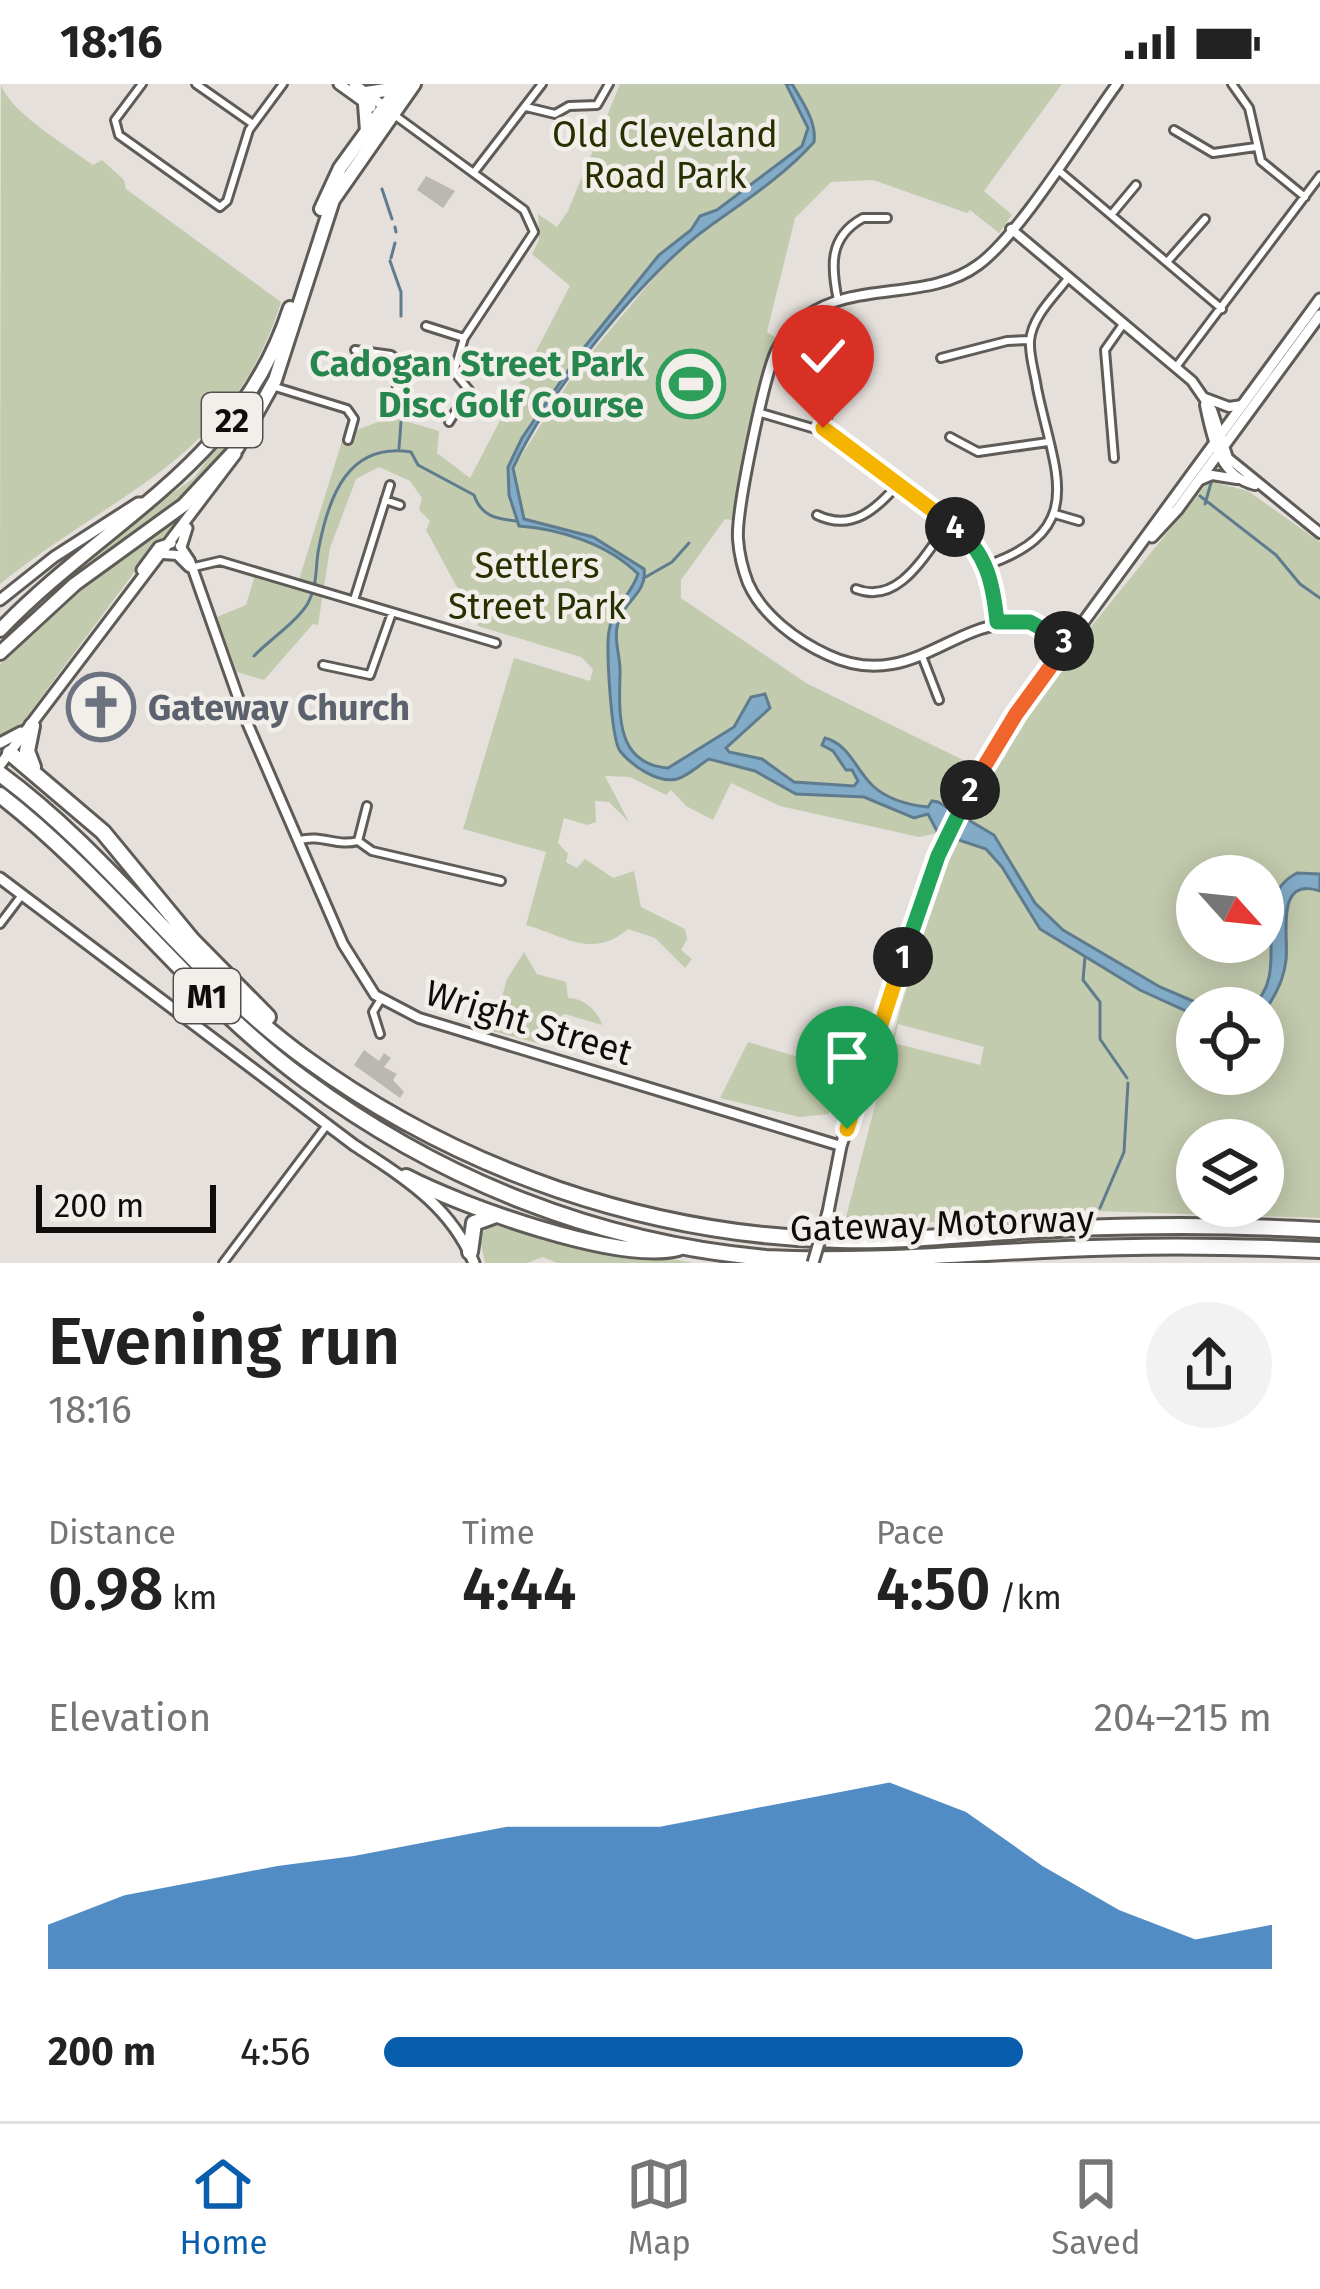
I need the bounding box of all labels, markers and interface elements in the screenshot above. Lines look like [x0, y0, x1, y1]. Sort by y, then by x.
text: 18:16 [60, 15, 163, 69]
park label: Old Cleveland Road Park [552, 113, 778, 198]
pin [772, 305, 874, 428]
icon: check [790, 323, 856, 389]
place label: Cadogan Street Park Disc Golf Course [309, 342, 645, 427]
sports icon: Cadogan Street Park Disc Golf Course [656, 349, 726, 419]
road number: 22 [202, 393, 262, 447]
pin: 4 [925, 497, 985, 557]
text: 4 [946, 507, 964, 547]
park label: Settlers Street Park [448, 544, 627, 629]
pin: 3 [1034, 611, 1094, 671]
text: 3 [1055, 621, 1073, 661]
church icon: Gateway Church [66, 672, 136, 742]
place label: Gateway Church [148, 686, 410, 730]
pin: 2 [940, 760, 1000, 820]
text: 2 [961, 770, 979, 810]
north arrow [1176, 855, 1284, 963]
map controls [1176, 855, 1284, 1227]
pin: 1 [873, 927, 933, 987]
text: 1 [895, 937, 911, 977]
road number: M1 [174, 969, 240, 1023]
street label: Wright Street [420, 971, 637, 1075]
button: locate [1176, 987, 1284, 1095]
pin [796, 1006, 898, 1129]
icon: arrive [814, 1024, 880, 1090]
button: layers [1176, 1119, 1284, 1227]
scale bar [36, 1179, 216, 1232]
text: 200 m [54, 1186, 144, 1226]
street label: Gateway Motorway [789, 1197, 1095, 1251]
text: Evening run [48, 1302, 400, 1381]
button: share [1146, 1302, 1272, 1428]
text: 18:16 [48, 1387, 132, 1433]
text: Distance [48, 1513, 176, 1553]
text: Time [462, 1513, 535, 1553]
text: Pace [876, 1513, 944, 1553]
text: 0.98 [48, 1553, 163, 1625]
text: 4:44 [462, 1553, 576, 1625]
text: 4:50 [876, 1553, 991, 1625]
text: km [163, 1578, 217, 1618]
text: /km [991, 1578, 1062, 1618]
text: Elevation [48, 1695, 211, 1741]
text: 204–215 m [1094, 1695, 1272, 1741]
text: 200 m [48, 2029, 156, 2075]
text: 4:56 [240, 2029, 311, 2075]
tab: Home [179, 2151, 267, 2263]
tab: Map [626, 2151, 692, 2263]
tab: Saved [1051, 2151, 1141, 2263]

